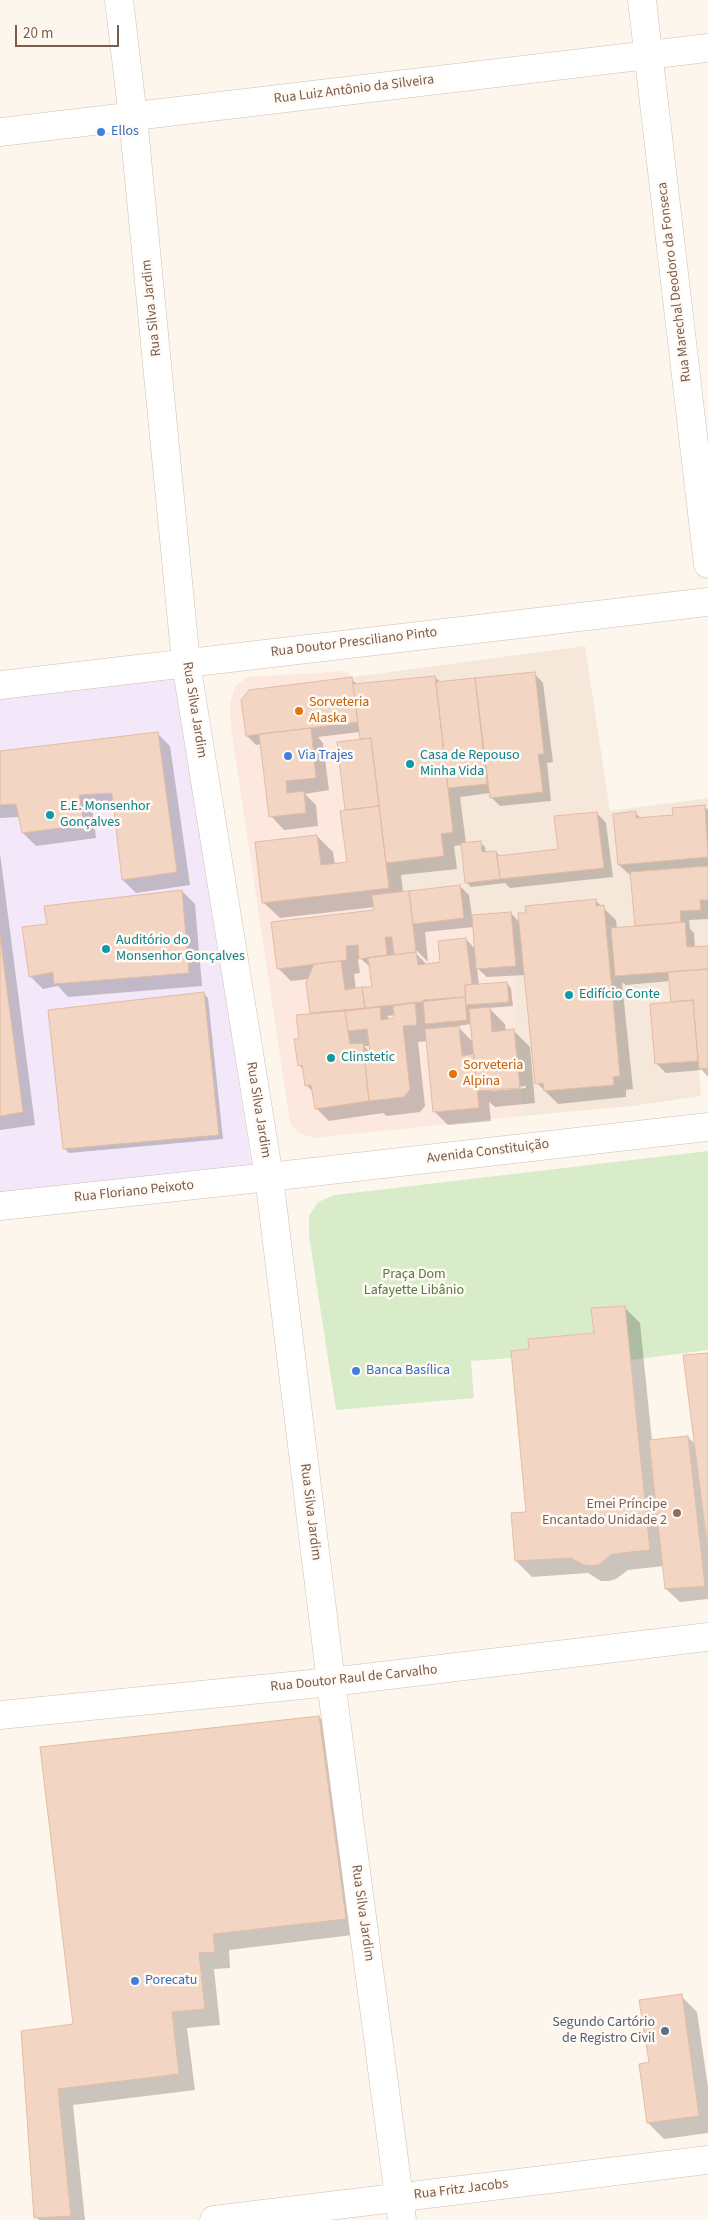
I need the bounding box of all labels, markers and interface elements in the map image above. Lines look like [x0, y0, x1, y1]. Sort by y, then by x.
scale bar [18, 15, 121, 47]
text: 20 m [23, 23, 53, 44]
street label: Rua Luiz Antônio da Silveira [273, 72, 435, 108]
place label: Ellos [111, 124, 139, 140]
marker: Ellos [95, 126, 107, 138]
street label: Rua Marechal Deodoro da Fonseca [654, 181, 696, 383]
street label: Rua Silva Jardim [139, 259, 165, 357]
street label: Rua Doutor Presciliano Pinto [270, 624, 438, 662]
street label: Rua Silva Jardim [178, 661, 210, 759]
place label: Sorveteria Alaska [309, 695, 369, 728]
marker: Sorveteria Alaska [293, 705, 305, 717]
place label: Via Trajes [298, 748, 353, 764]
place label: Casa de Repouso Minha Vida [420, 748, 519, 780]
marker: Via Trajes [282, 750, 294, 762]
marker: Casa de Repouso Minha Vida [404, 758, 416, 770]
place label: E.E. Monsenhor Gonçalves [60, 799, 150, 832]
marker: E.E. Monsenhor Gonçalves [44, 809, 56, 821]
place label: Auditório do Monsenhor Gonçalves [116, 933, 245, 966]
marker: Auditório do Monsenhor Gonçalves [100, 943, 112, 955]
place label: Edifício Conte [579, 987, 660, 1003]
marker: Edifício Conte [563, 989, 575, 1001]
place label: Clinstetic [341, 1050, 395, 1066]
marker: Clinstetic [325, 1052, 337, 1064]
place label: Sorveteria Alpina [463, 1058, 523, 1090]
street label: Rua Silva Jardim [242, 1061, 274, 1159]
marker: Sorveteria Alpina [447, 1068, 459, 1080]
street label: Avenida Constituição [426, 1136, 550, 1168]
street label: Rua Floriano Peixoto [73, 1177, 195, 1207]
park label: Praça Dom Lafayette Libânio [364, 1267, 464, 1300]
place label: Banca Basílica [366, 1363, 450, 1379]
marker: Banca Basílica [350, 1365, 362, 1377]
street label: Rua Silva Jardim [296, 1463, 324, 1561]
place label: Emei Príncipe Encantado Unidade 2 [542, 1497, 667, 1530]
marker: Emei Príncipe Encantado Unidade 2 [671, 1507, 683, 1519]
street label: Rua Doutor Raul de Carvalho [270, 1662, 438, 1696]
street label: Rua Silva Jardim [347, 1864, 377, 1962]
place label: Porecatu [145, 1973, 197, 1989]
marker: Porecatu [129, 1975, 141, 1987]
place label: Segundo Cartório de Registro Civil [552, 2015, 655, 2048]
marker: Segundo Cartório de Registro Civil [659, 2025, 671, 2037]
street label: Rua Fritz Jacobs [413, 2176, 509, 2204]

